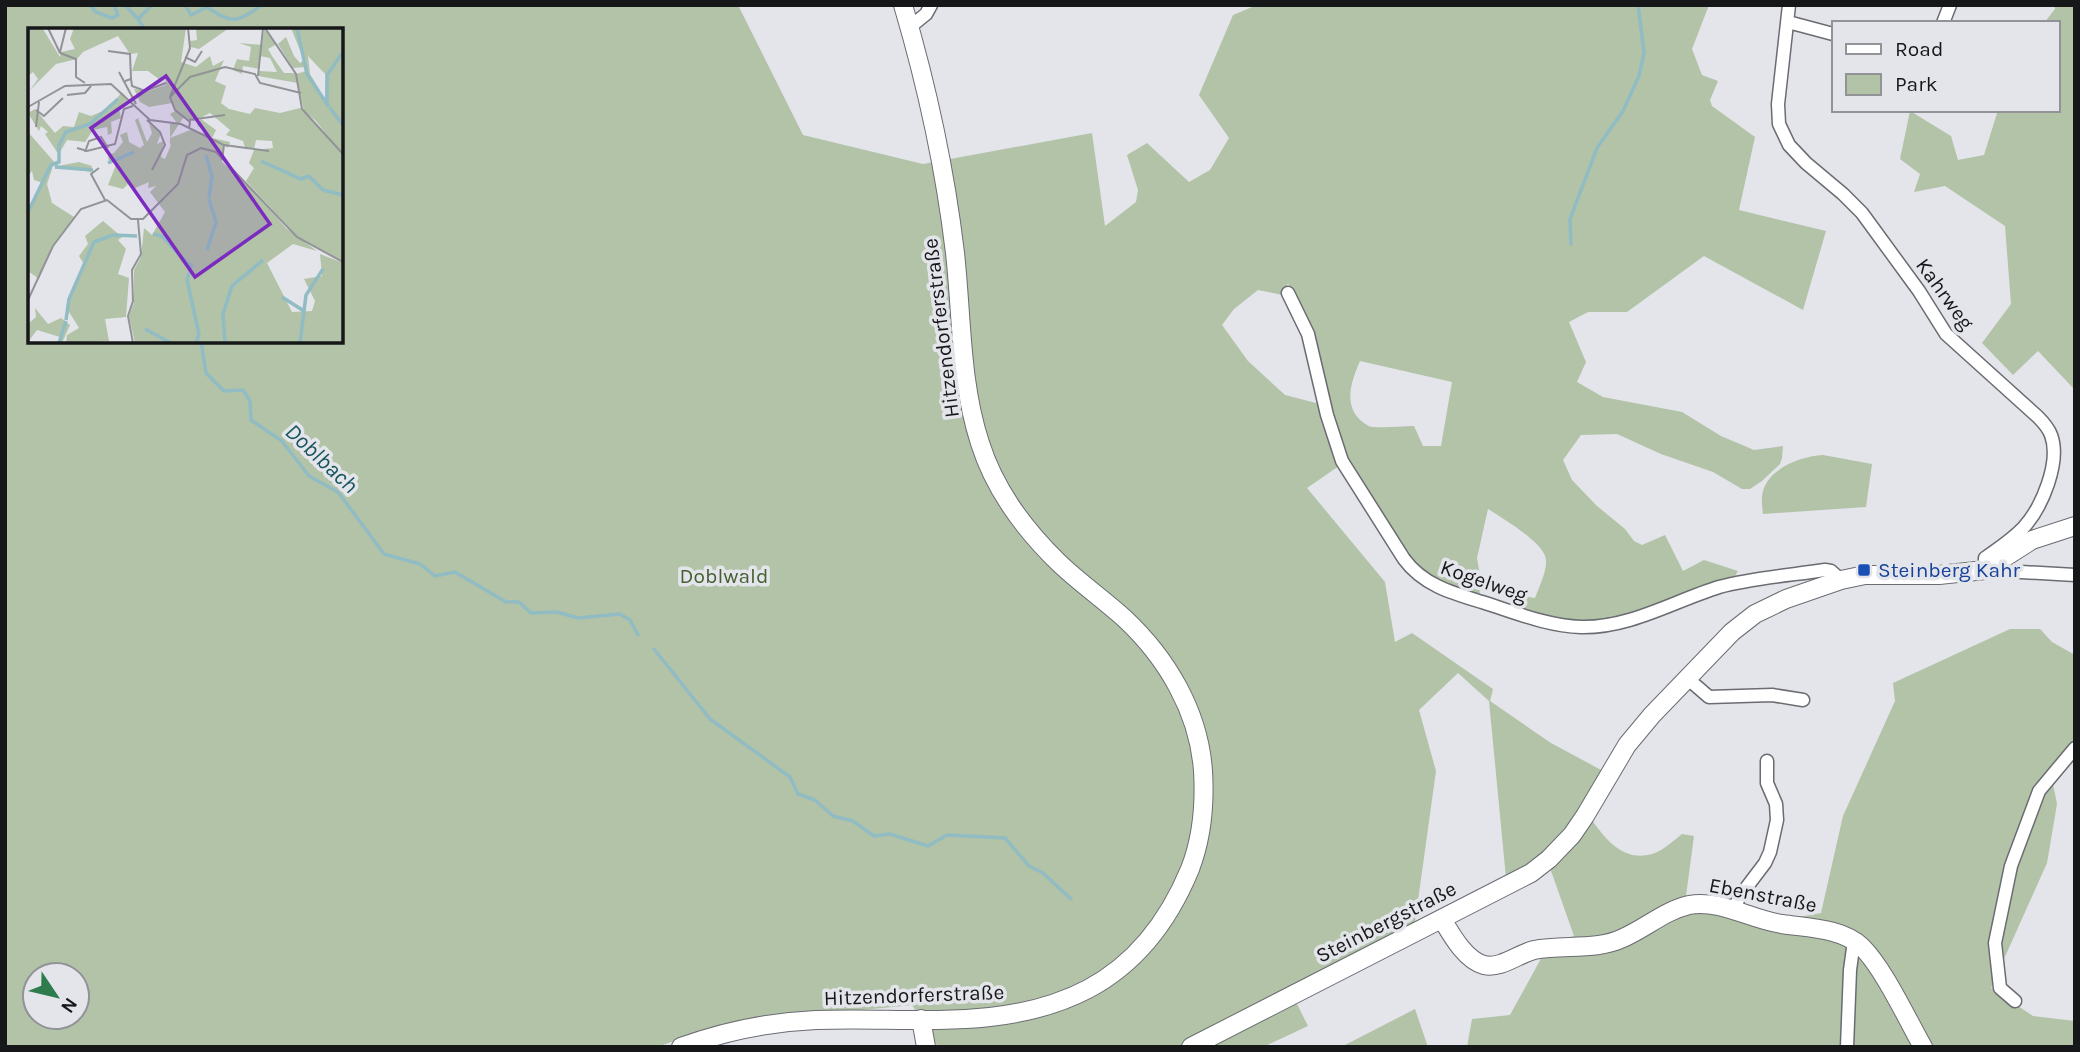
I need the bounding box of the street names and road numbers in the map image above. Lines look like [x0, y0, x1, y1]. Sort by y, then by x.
street label: Hitzendorferstraße [918, 237, 964, 419]
street label: Kahrweg [1911, 254, 1979, 335]
street label: Kogelweg [1437, 555, 1531, 607]
street label: Ebenstraße [1707, 873, 1819, 917]
street label: Steinbergstraße [1312, 876, 1460, 968]
street label: Hitzendorferstraße [823, 980, 1005, 1010]

